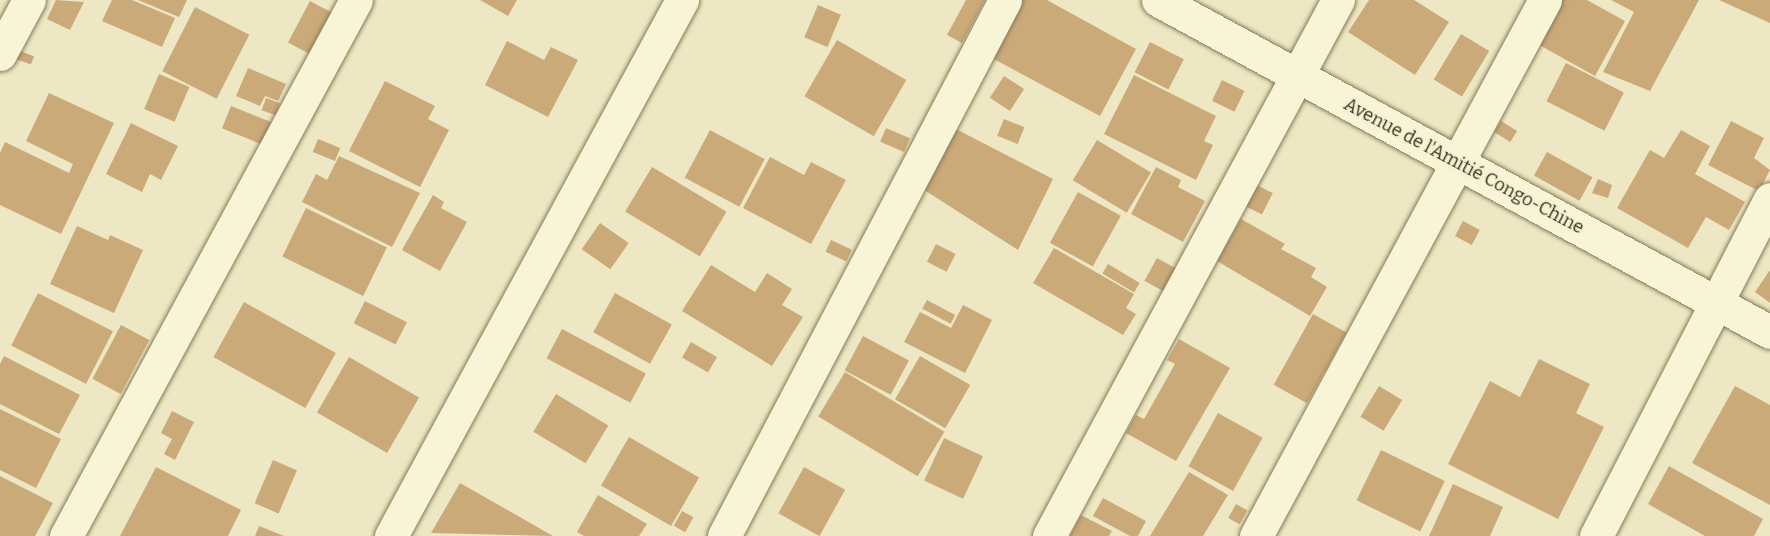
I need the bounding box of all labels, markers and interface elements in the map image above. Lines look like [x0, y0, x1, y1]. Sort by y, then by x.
street label: Avenue de l'Amitié Congo-Chine [1340, 93, 1588, 239]

